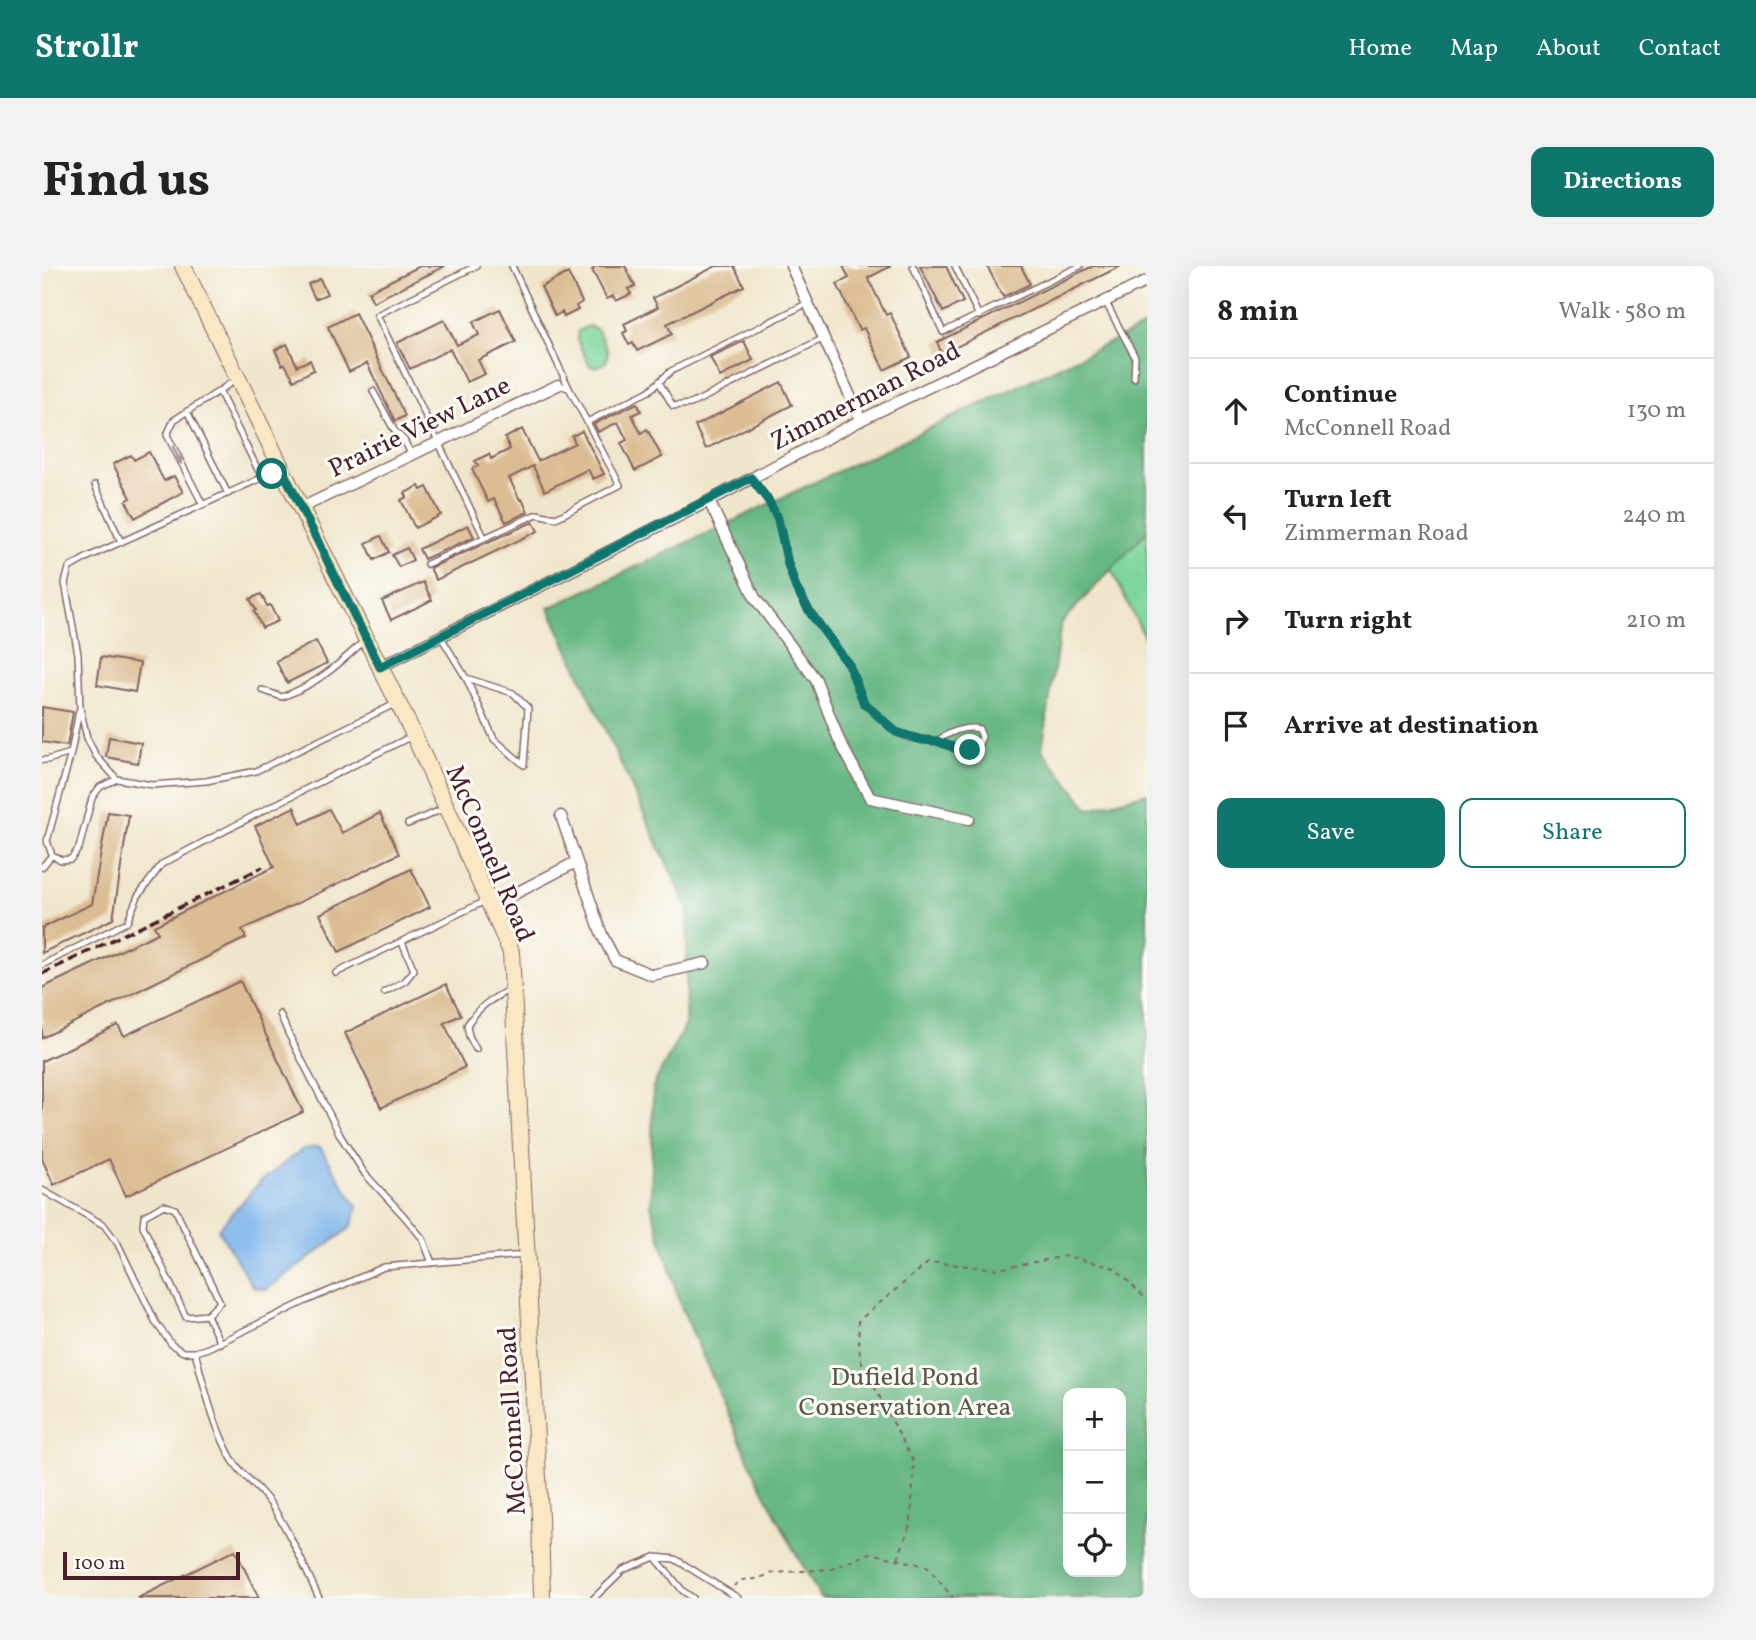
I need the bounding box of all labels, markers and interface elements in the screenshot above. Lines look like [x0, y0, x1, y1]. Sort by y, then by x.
text: Strollr [35, 26, 138, 72]
text: Home [1348, 32, 1412, 66]
text: Map [1450, 32, 1498, 66]
text: About [1536, 32, 1601, 66]
text: Contact [1639, 32, 1721, 66]
button: Directions [1531, 147, 1714, 217]
text: Find us [42, 148, 210, 217]
text: 8 min [1217, 291, 1299, 333]
text: Walk · 580 m [1558, 296, 1686, 328]
street label: Zimmerman Road [765, 333, 967, 460]
street label: Prairie View Lane [323, 368, 517, 487]
text: Continue [1284, 377, 1397, 413]
icon: ahead [1217, 392, 1255, 430]
text: 130 m [1627, 395, 1686, 427]
text: McConnell Road [1284, 413, 1451, 445]
one-way arrow [172, 445, 183, 465]
route start [256, 458, 287, 489]
text: Turn left [1284, 482, 1392, 518]
icon: left [1217, 497, 1255, 535]
text: 240 m [1622, 500, 1686, 532]
text: Zimmerman Road [1284, 518, 1469, 550]
icon: right [1217, 602, 1255, 640]
text: Turn right [1284, 603, 1412, 639]
text: 210 m [1626, 605, 1686, 637]
icon: arrive [1217, 707, 1255, 745]
text: Arrive at destination [1284, 708, 1539, 744]
route end [954, 734, 985, 765]
street label: McConnell Road [436, 760, 543, 948]
button: Save [1217, 798, 1445, 868]
button: Share [1459, 798, 1686, 868]
street label: McConnell Road [490, 1326, 536, 1516]
park label: Dufield Pond Conservation Area [799, 1360, 1011, 1426]
map controls [1063, 1388, 1126, 1577]
button: + [1063, 1388, 1126, 1451]
button: − [1063, 1451, 1126, 1514]
button: locate [1063, 1514, 1126, 1577]
scale bar [63, 1549, 240, 1581]
text: 100 m [74, 1551, 125, 1577]

